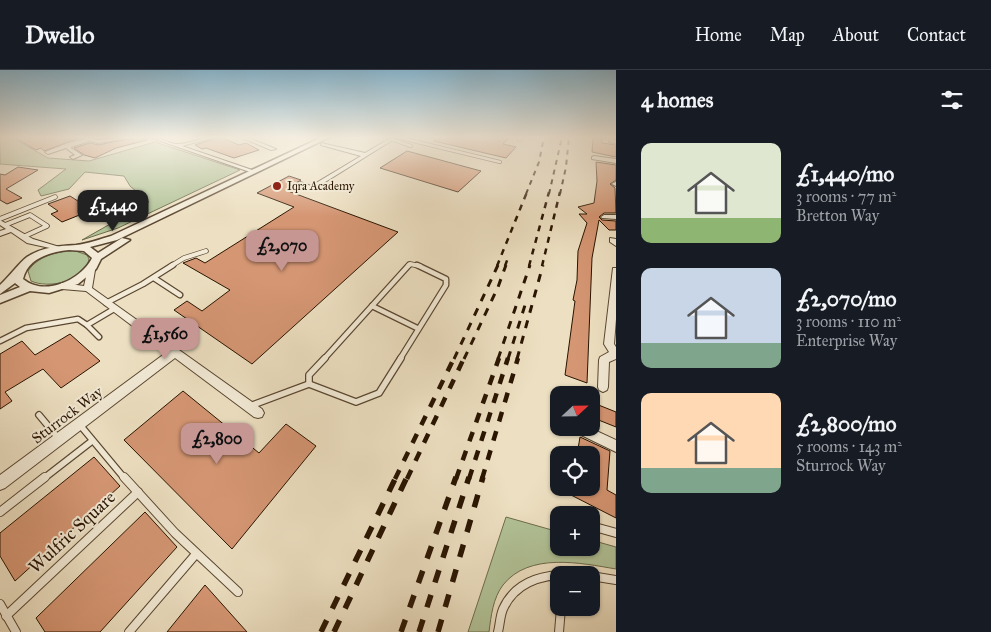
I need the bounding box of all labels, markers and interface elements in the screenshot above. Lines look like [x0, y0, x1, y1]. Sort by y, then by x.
text: Dwello [25, 20, 95, 50]
text: Home [695, 24, 742, 46]
text: Map [770, 24, 805, 46]
text: About [833, 24, 879, 46]
text: Contact [907, 24, 966, 46]
icon: filters [938, 86, 966, 114]
text: 4 homes [641, 87, 713, 113]
text: £1,440/mo [796, 161, 894, 187]
icon: home [681, 163, 741, 223]
place label: Iqra Academy [287, 179, 355, 194]
marker: Iqra Academy [271, 180, 283, 192]
text: 3 rooms · 77 m² [796, 187, 896, 206]
pin: £1,440 [72, 190, 154, 232]
text: £1,440 [88, 196, 138, 215]
text: Bretton Way [796, 206, 879, 225]
pin: £2,070 [241, 230, 323, 272]
text: £2,070 [257, 236, 307, 255]
text: £2,070/mo [796, 286, 896, 312]
icon: home [681, 288, 741, 348]
text: 3 rooms · 110 m² [796, 312, 901, 331]
pin: £1,560 [124, 318, 206, 360]
text: £1,560 [142, 324, 188, 343]
text: Enterprise Way [796, 331, 897, 350]
street label: Sturrock Way [28, 382, 107, 447]
north arrow [550, 386, 600, 436]
map controls [550, 386, 600, 616]
text: £2,800/mo [796, 411, 896, 437]
icon: home [681, 413, 741, 473]
pin: £2,800 [176, 422, 258, 465]
text: £2,800 [192, 429, 242, 448]
text: 5 rooms · 143 m² [796, 437, 902, 456]
button: locate [550, 446, 600, 496]
text: Sturrock Way [796, 456, 886, 475]
street label: Wulfric Square [24, 486, 121, 579]
button: + [550, 506, 600, 556]
button: − [550, 566, 600, 616]

